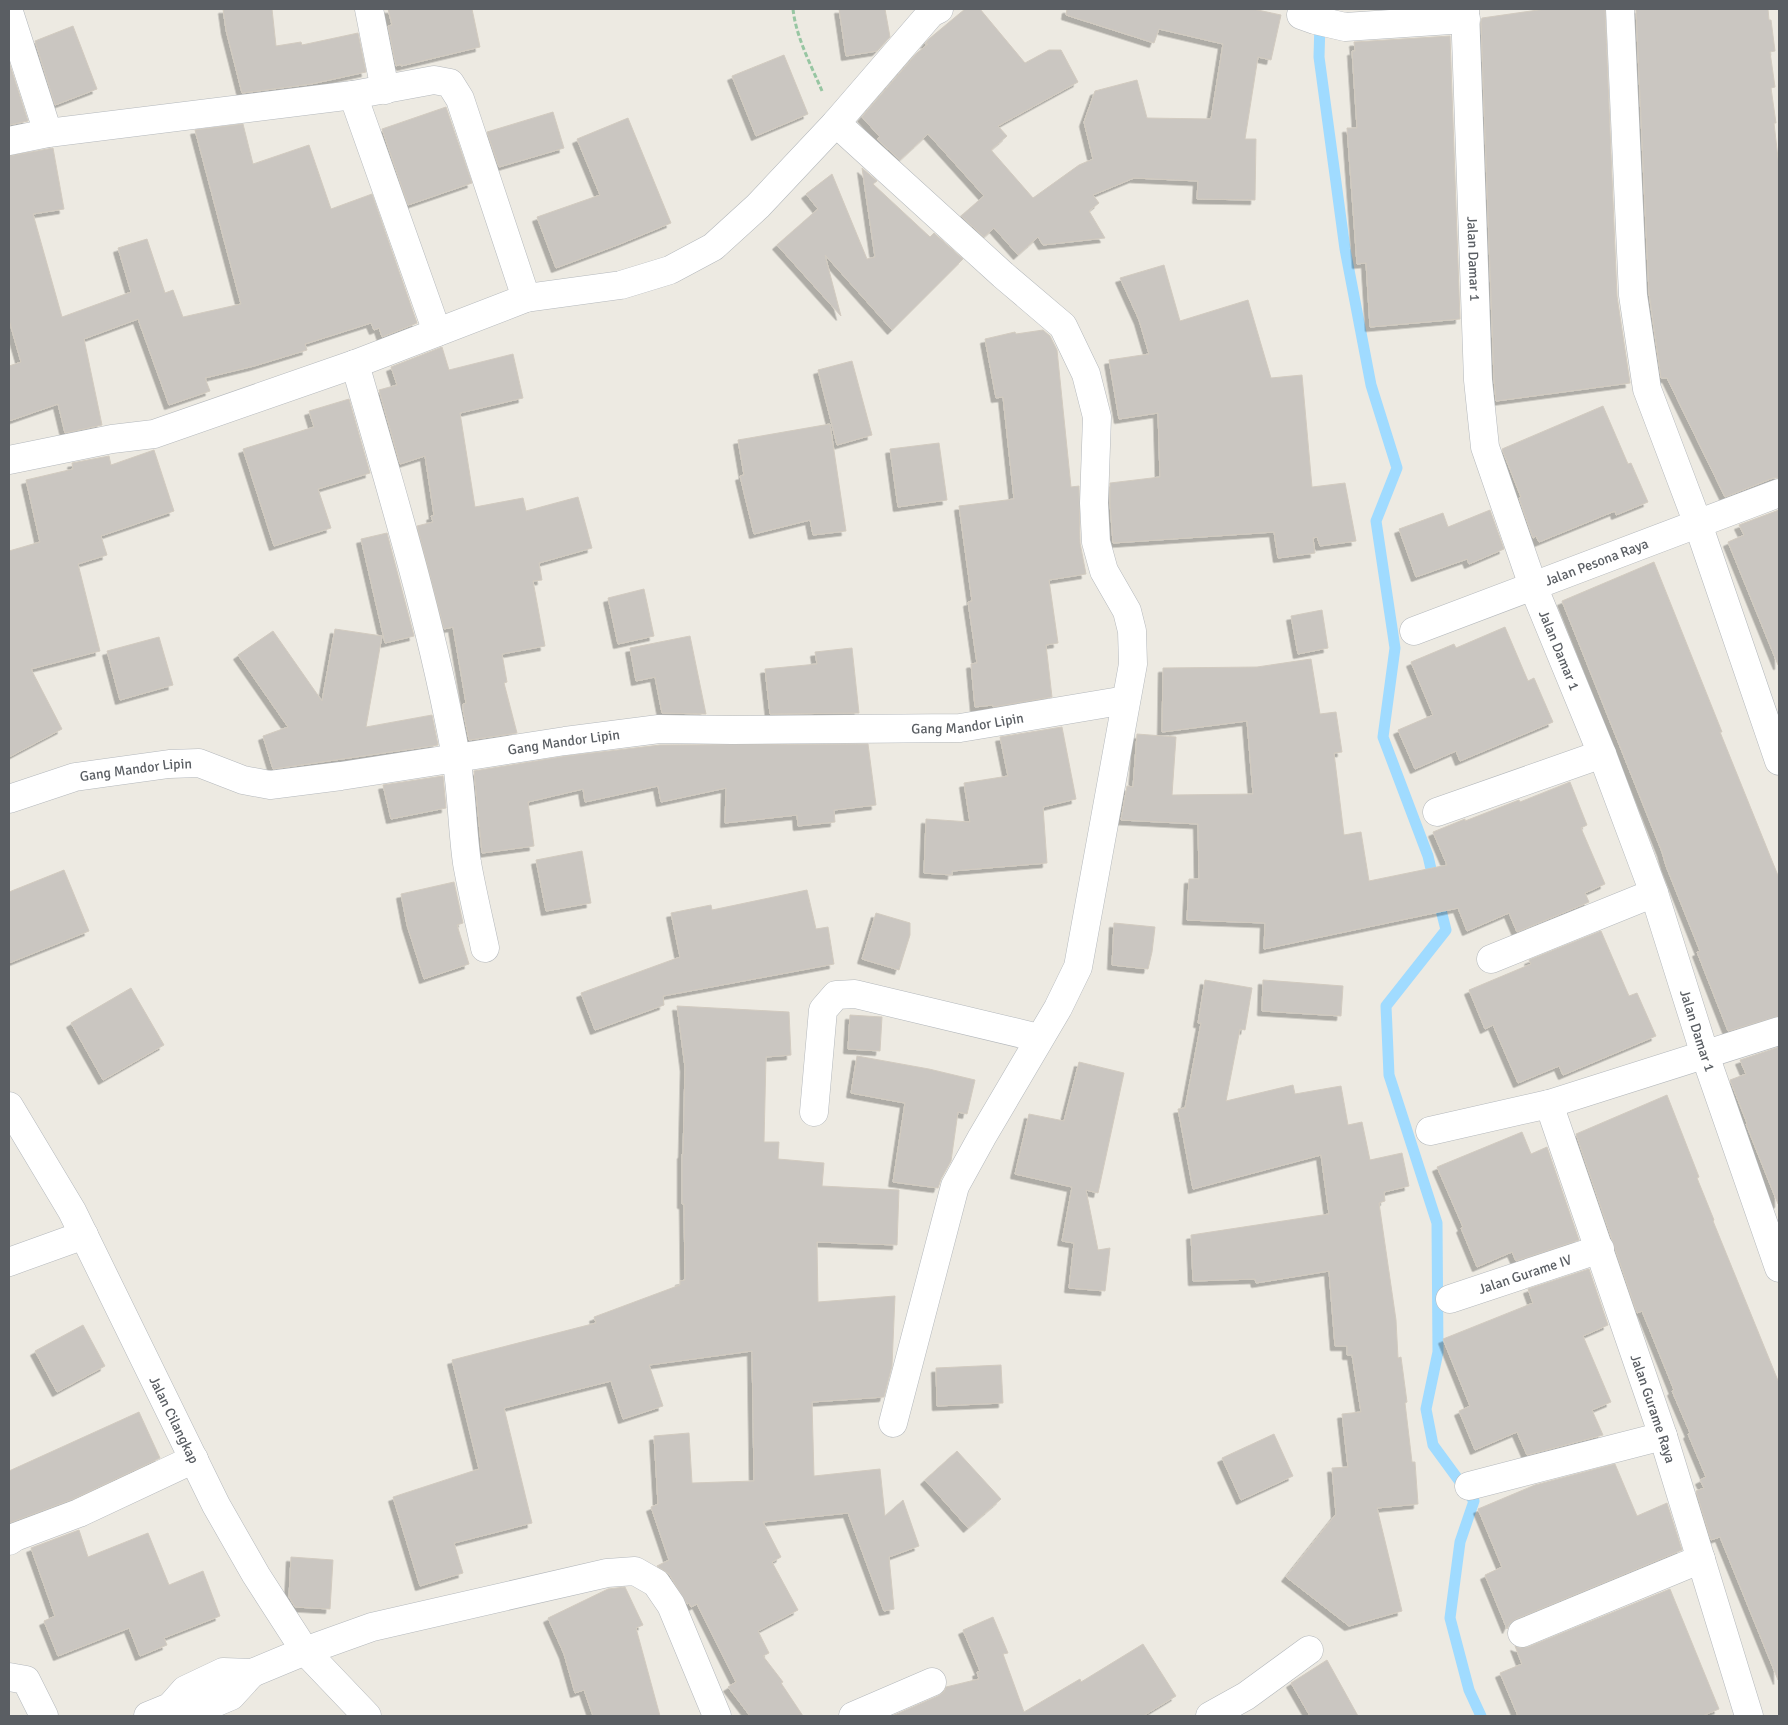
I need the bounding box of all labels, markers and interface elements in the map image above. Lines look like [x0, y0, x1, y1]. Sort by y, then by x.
street label: Jalan Damar 1 [1463, 216, 1483, 302]
street label: Jalan Pesona Raya [1542, 535, 1651, 590]
street label: Jalan Damar 1 [1535, 608, 1583, 693]
street label: Gang Mandor Lipin [911, 709, 1025, 737]
street label: Gang Mandor Lipin [507, 726, 621, 759]
street label: Gang Mandor Lipin [79, 755, 192, 785]
street label: Jalan Damar 1 [1676, 988, 1718, 1074]
street label: Jalan Gurame IV [1476, 1251, 1574, 1298]
street label: Jalan Gurame Raya [1627, 1352, 1679, 1465]
street label: Jalan Cilangkap [145, 1374, 202, 1467]

